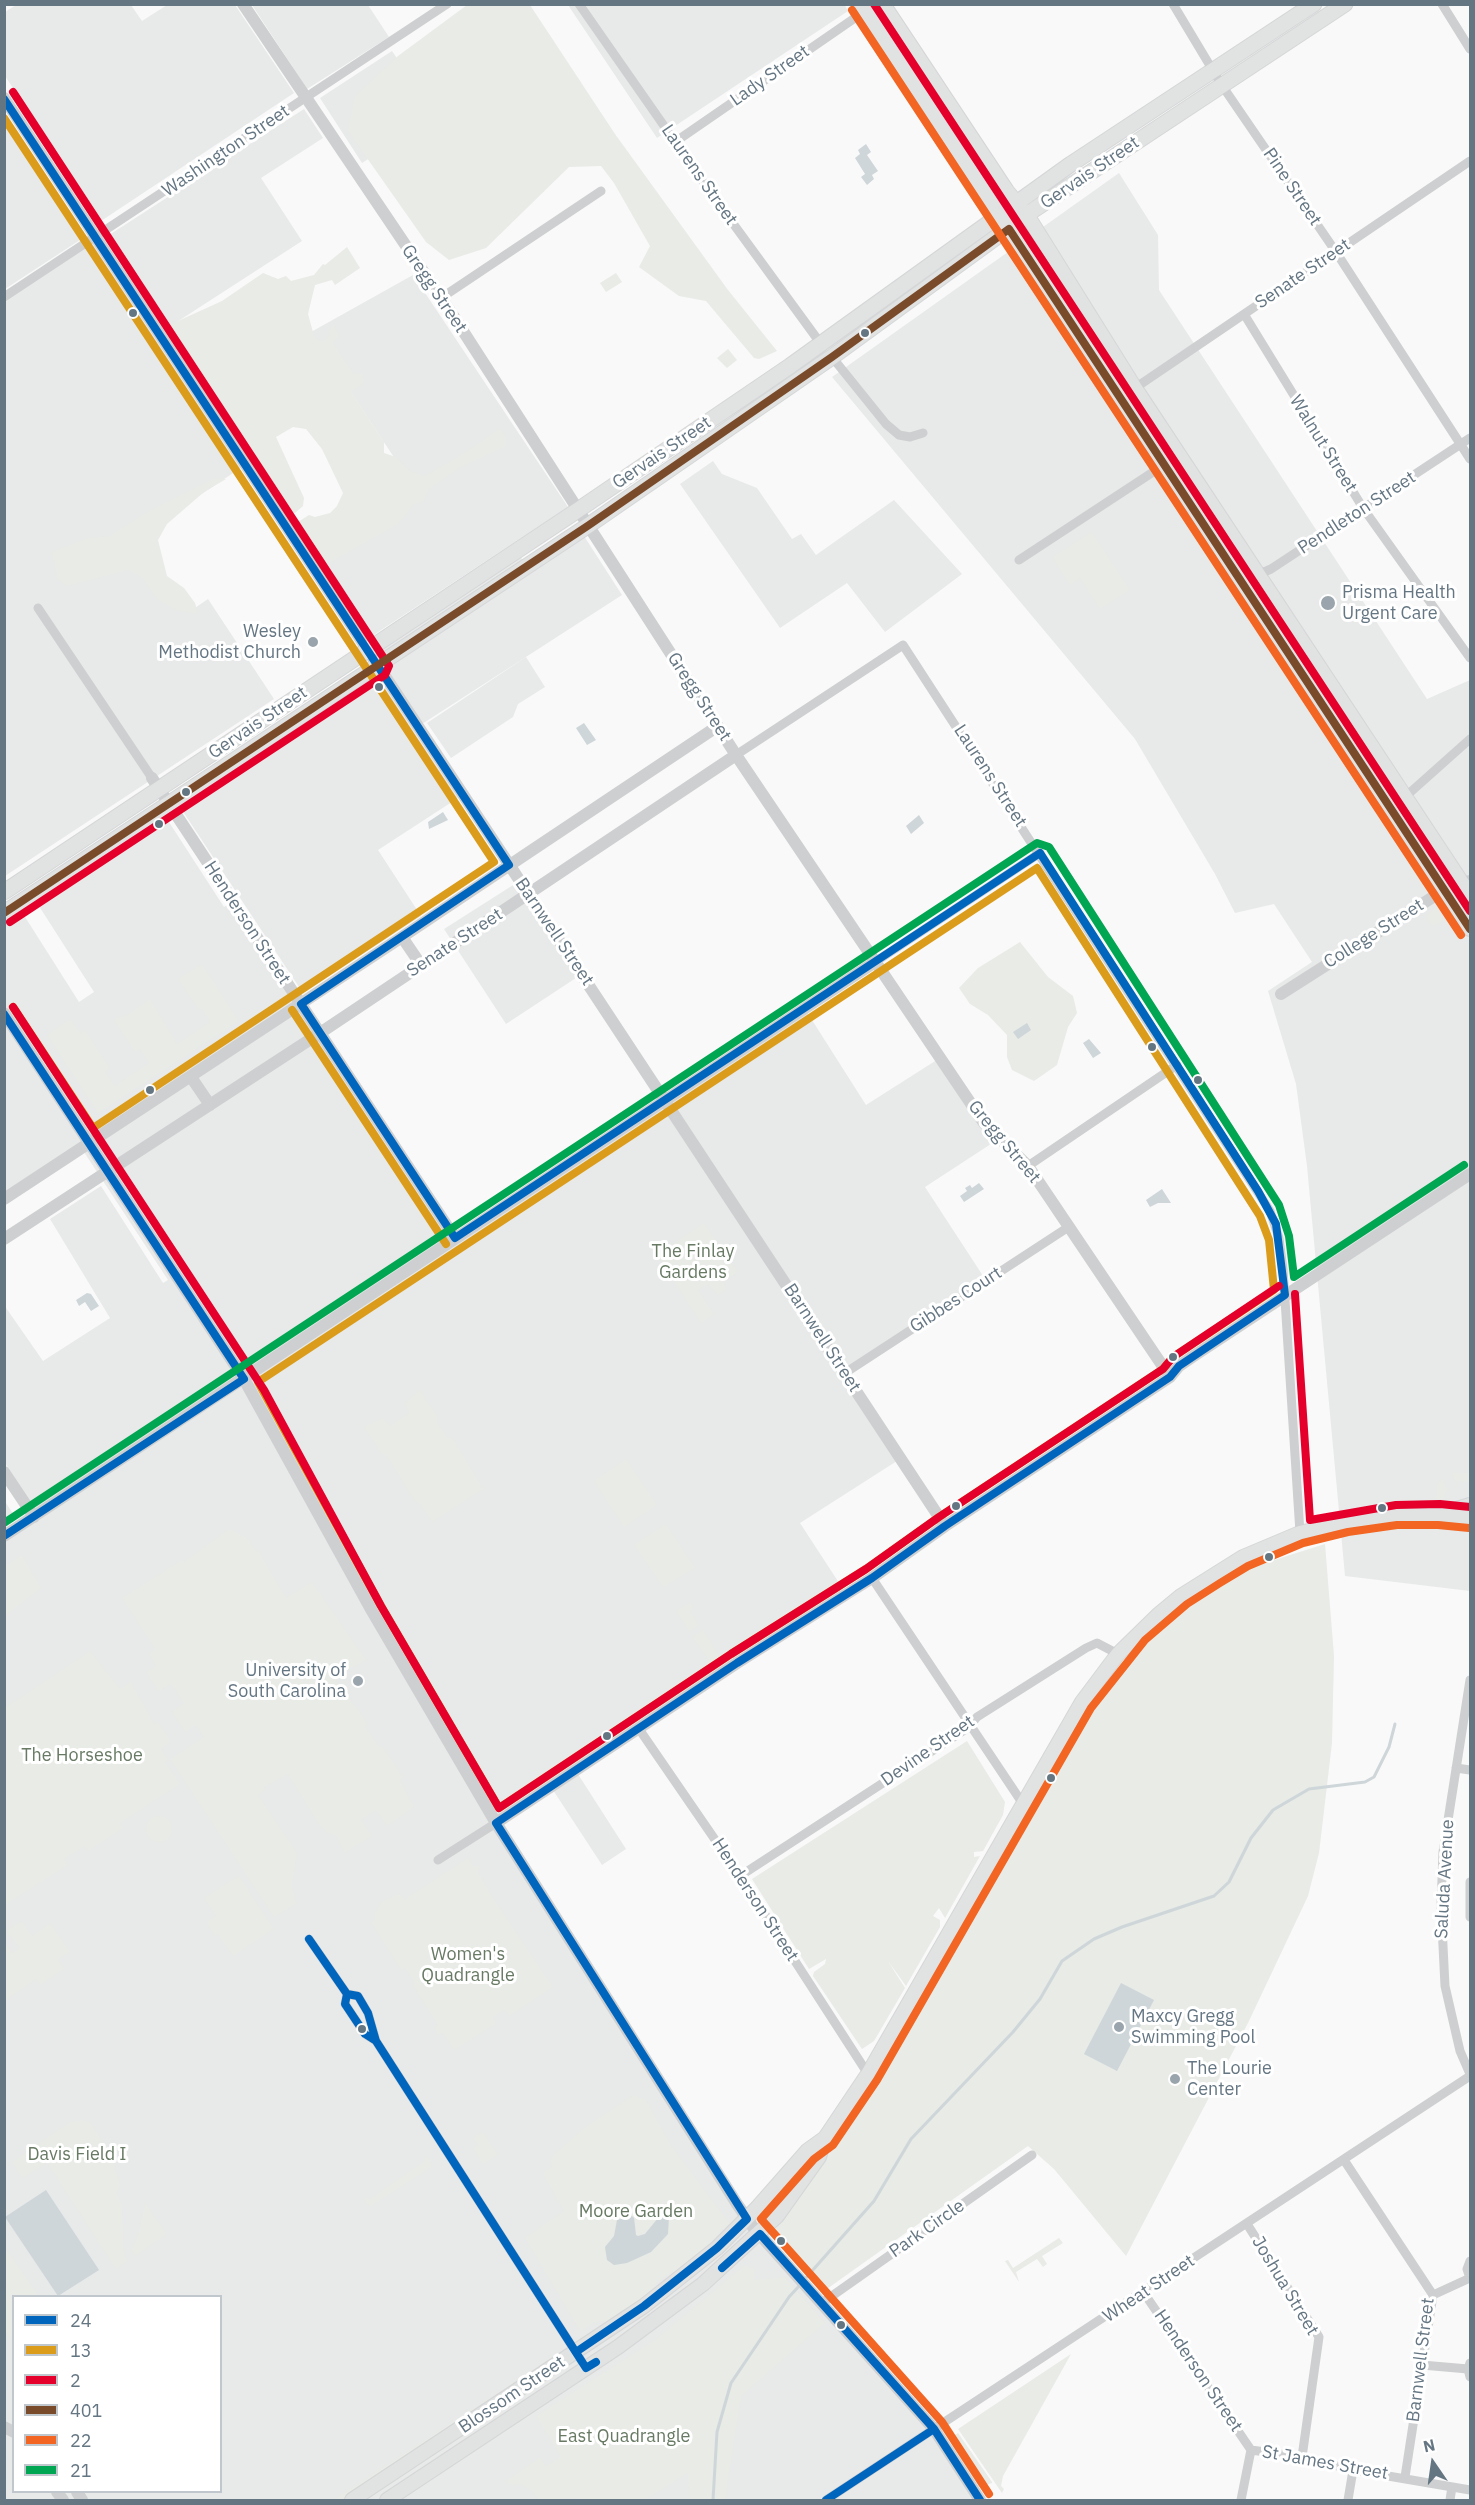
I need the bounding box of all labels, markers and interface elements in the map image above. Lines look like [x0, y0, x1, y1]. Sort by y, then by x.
street label: Lady Street [726, 41, 814, 111]
street label: Washington Street [158, 100, 294, 202]
street label: Laurens Street [656, 121, 742, 229]
street label: Gervais Street [1037, 132, 1143, 214]
street label: Pine Street [1258, 144, 1326, 230]
street label: Senate Street [1251, 234, 1355, 314]
street label: Gregg Street [397, 241, 471, 337]
unlabelled marker [127, 307, 139, 319]
unlabelled marker [859, 327, 871, 339]
street label: Walnut Street [1284, 391, 1362, 497]
street label: Gervais Street [609, 412, 715, 494]
street label: Pendleton Street [1294, 467, 1420, 559]
place label: Prisma Health Urgent Care [1342, 582, 1456, 624]
marker: Prisma Health Urgent Care [1319, 594, 1337, 612]
place label: Wesley Methodist Church [158, 621, 301, 664]
marker: Wesley Methodist Church [306, 635, 320, 649]
street label: Gregg Street [662, 649, 736, 745]
unlabelled marker [373, 681, 385, 693]
street label: Gervais Street [205, 682, 311, 764]
street label: Laurens Street [949, 721, 1031, 831]
unlabelled marker [180, 786, 192, 798]
unlabelled marker [153, 818, 165, 830]
street label: Henderson Street [199, 857, 295, 989]
street label: Barnwell Street [510, 874, 598, 990]
street label: College Street [1320, 895, 1428, 973]
street label: Senate Street [403, 904, 507, 982]
unlabelled marker [1146, 1041, 1158, 1053]
unlabelled marker [1192, 1074, 1204, 1086]
unlabelled marker [144, 1084, 156, 1096]
street label: Gregg Street [963, 1096, 1045, 1188]
park label: The Finlay Gardens [652, 1241, 734, 1284]
street label: Gibbes Court [906, 1262, 1006, 1338]
street label: Barnwell Street [779, 1280, 865, 1396]
unlabelled marker [1167, 1351, 1179, 1363]
unlabelled marker [950, 1500, 962, 1512]
unlabelled marker [1376, 1502, 1388, 1514]
unlabelled marker [1263, 1551, 1275, 1563]
place label: University of South Carolina [228, 1660, 346, 1702]
marker: University of South Carolina [351, 1674, 365, 1688]
street label: Devine Street [877, 1711, 979, 1791]
unlabelled marker [601, 1730, 613, 1742]
park label: The Horseshoe [21, 1745, 143, 1767]
unlabelled marker [1045, 1772, 1057, 1784]
street label: Saluda Avenue [1431, 1819, 1459, 1939]
street label: Henderson Street [707, 1834, 803, 1966]
park label: Women's Quadrangle [421, 1944, 515, 1986]
place label: Maxcy Gregg Swimming Pool [1131, 2006, 1255, 2048]
marker: Maxcy Gregg Swimming Pool [1112, 2020, 1126, 2034]
unlabelled marker [356, 2023, 368, 2035]
place label: The Lourie Center [1187, 2058, 1272, 2100]
marker: The Lourie Center [1168, 2072, 1182, 2086]
park label: Davis Field I [27, 2144, 127, 2166]
street label: Park Circle [885, 2195, 969, 2263]
park label: Moore Garden [579, 2201, 693, 2223]
street label: Joshua Street [1247, 2233, 1323, 2339]
unlabelled marker [775, 2235, 787, 2247]
street label: Wheat Street [1099, 2250, 1199, 2328]
legend [12, 2295, 222, 2493]
street label: Barnwell Street [1403, 2297, 1439, 2423]
street label: Henderson Street [1149, 2306, 1247, 2436]
text: 24 [70, 2309, 92, 2332]
unlabelled marker [835, 2319, 847, 2331]
text: 13 [70, 2339, 92, 2362]
street label: Blossom Street [455, 2351, 569, 2439]
text: 2 [70, 2369, 81, 2392]
text: 401 [70, 2399, 102, 2422]
park label: East Quadrangle [558, 2426, 690, 2448]
text: 22 [70, 2429, 92, 2452]
north arrow [1403, 2433, 1463, 2493]
text: N [1421, 2434, 1437, 2457]
street label: St James Street [1260, 2441, 1390, 2485]
text: 21 [70, 2459, 92, 2482]

